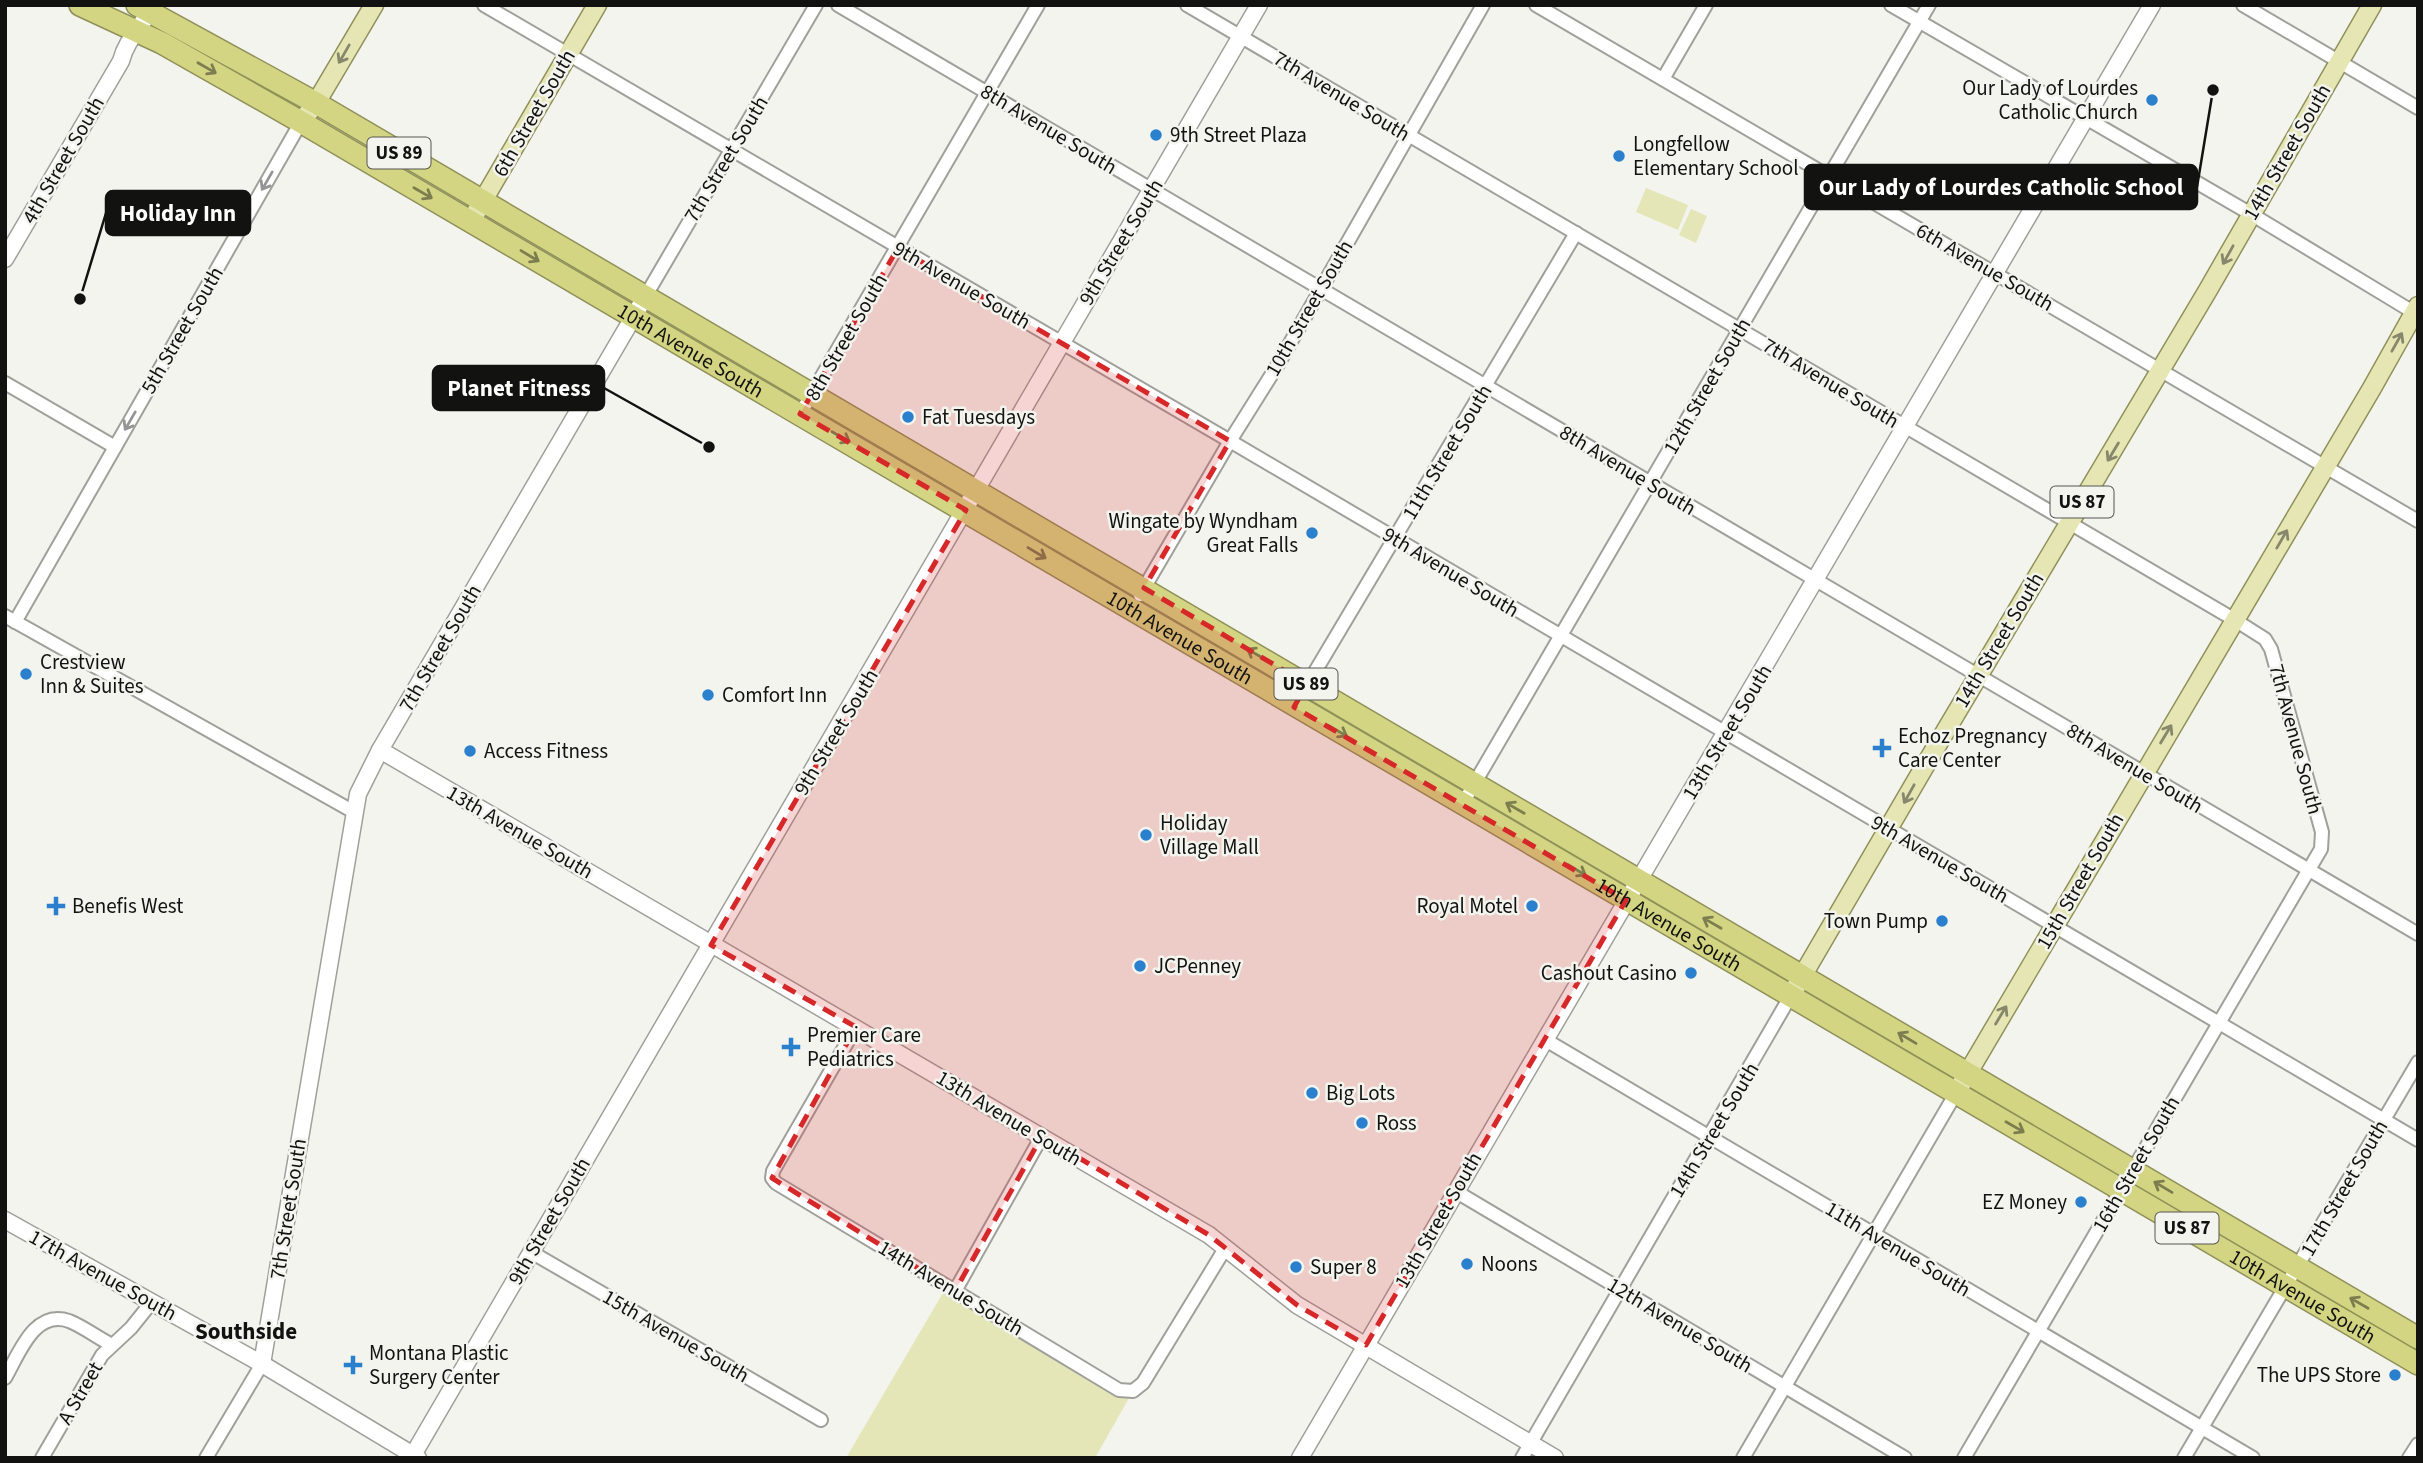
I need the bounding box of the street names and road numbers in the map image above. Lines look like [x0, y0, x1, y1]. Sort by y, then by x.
street label: 7th Avenue South [1268, 43, 1416, 149]
street label: 6th Street South [485, 44, 583, 182]
street label: 8th Avenue South [975, 76, 1123, 182]
street label: 14th Street South [2236, 78, 2338, 226]
street label: 7th Street South [676, 90, 776, 228]
street label: 4th Street South [14, 91, 112, 229]
road number: US 89 [368, 138, 430, 168]
street label: 9th Street South [1071, 173, 1171, 311]
street label: 6th Avenue South [1911, 215, 2059, 319]
street label: 9th Avenue South [888, 233, 1036, 337]
street label: 10th Street South [1258, 234, 1360, 382]
street label: 5th Street South [133, 261, 231, 399]
street label: 8th Street South [797, 268, 895, 406]
street label: 10th Avenue South [612, 296, 769, 405]
street label: 12th Street South [1656, 312, 1758, 460]
street label: 7th Avenue South [1757, 330, 1905, 436]
street label: 11th Street South [1395, 379, 1499, 525]
street label: 8th Avenue South [1554, 417, 1702, 523]
road number: US 87 [2050, 486, 2114, 517]
street label: 9th Avenue South [1377, 519, 1525, 625]
street label: 14th Street South [1947, 567, 2051, 713]
street label: 7th Street South [391, 579, 489, 717]
street label: 10th Avenue South [1101, 583, 1259, 692]
street label: 13th Street South [1675, 659, 1779, 805]
street label: 7th Avenue South [2262, 660, 2330, 818]
street label: 9th Street South [786, 663, 886, 801]
road number: US 89 [1274, 668, 1338, 699]
street label: 8th Avenue South [2061, 715, 2209, 821]
street label: 13th Avenue South [441, 778, 599, 886]
street label: 9th Avenue South [1866, 807, 2014, 911]
street label: 15th Street South [2029, 807, 2131, 955]
street label: 10th Avenue South [1590, 870, 1748, 979]
street label: 14th Street South [1662, 1057, 1766, 1203]
street label: 13th Avenue South [931, 1063, 1087, 1173]
street label: 16th Street South [2085, 1090, 2187, 1238]
street label: 17th Street South [2293, 1114, 2395, 1262]
street label: 7th Street South [262, 1136, 314, 1282]
street label: 13th Street South [1387, 1146, 1489, 1294]
street label: 9th Street South [500, 1152, 598, 1290]
street label: 11th Avenue South [1820, 1194, 1976, 1304]
road number: US 87 [2156, 1212, 2218, 1244]
street label: 17th Avenue South [24, 1222, 182, 1328]
street label: 14th Avenue South [873, 1233, 1029, 1343]
street label: 10th Avenue South [2224, 1242, 2382, 1351]
street label: 12th Avenue South [1602, 1270, 1758, 1380]
street label: 15th Avenue South [597, 1282, 755, 1390]
street label: A Street [50, 1356, 110, 1430]

